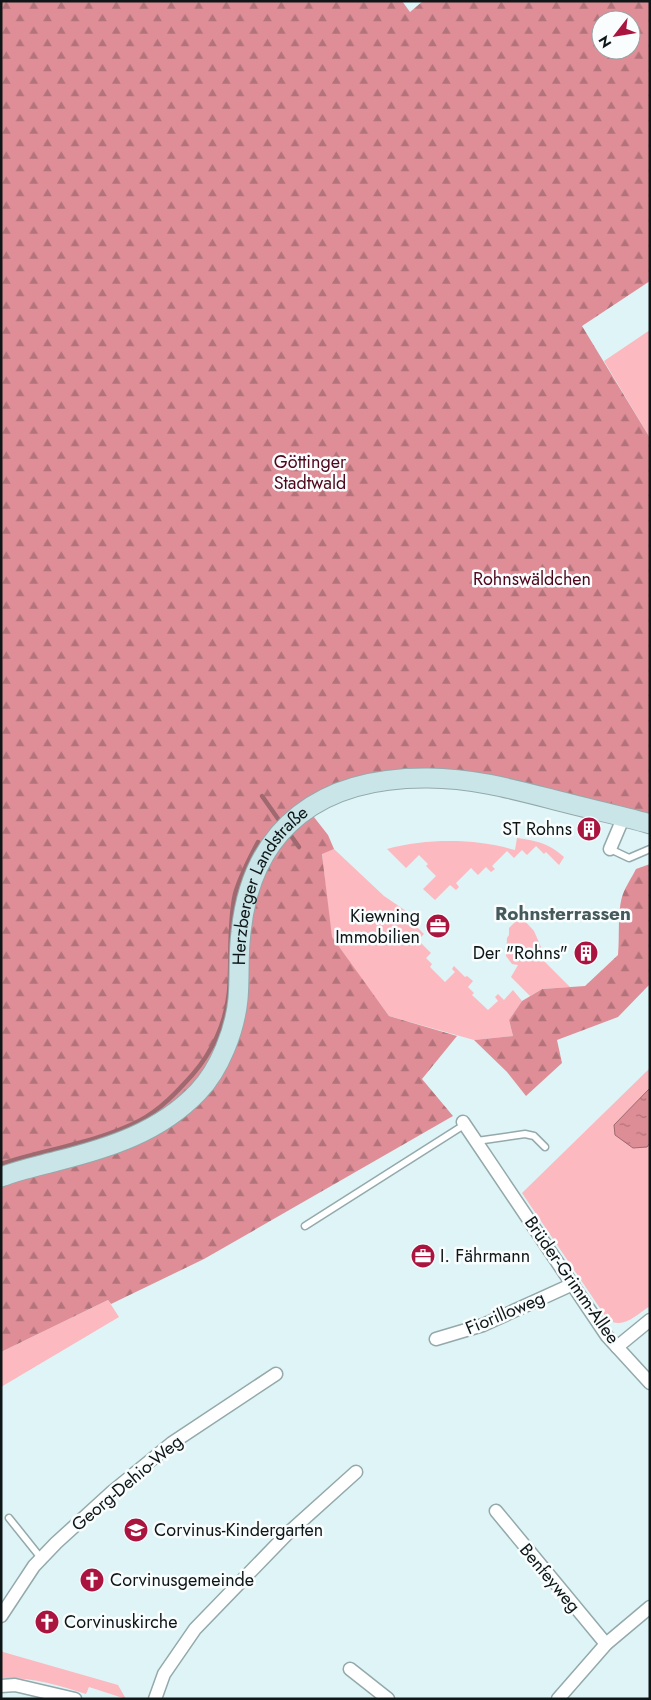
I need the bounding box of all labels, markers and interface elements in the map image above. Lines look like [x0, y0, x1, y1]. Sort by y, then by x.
north arrow [591, 10, 641, 60]
text: N [593, 32, 616, 52]
park label: Göttinger Stadtwald [274, 449, 347, 496]
park label: Rohnswäldchen [473, 566, 591, 592]
street label: Herzberger Landstraße [226, 800, 313, 966]
place label: ST Rohns [502, 816, 572, 842]
building icon: ST Rohns [576, 816, 602, 842]
district label: Rohnsterrassen [495, 900, 631, 927]
place label: Kiewning Immobilien [335, 903, 420, 950]
office icon: Kiewning Immobilien [425, 913, 451, 939]
place label: Der "Rohns" [473, 940, 568, 966]
building icon: Der "Rohns" [573, 940, 599, 966]
street label: Brüder-Grimm-Allee [518, 1211, 626, 1349]
office icon: I. Fährmann [410, 1243, 436, 1269]
place label: I. Fährmann [440, 1243, 530, 1269]
street label: Fiorilloweg [461, 1285, 549, 1341]
street label: Georg-Dehio-Weg [66, 1429, 188, 1537]
school or university icon: Corvinus-Kindergarten [123, 1517, 149, 1543]
place label: Corvinus-Kindergarten [154, 1517, 323, 1543]
street label: Benfeyweg [513, 1538, 587, 1618]
church icon: Corvinusgemeinde [79, 1567, 105, 1593]
place label: Corvinusgemeinde [110, 1567, 254, 1593]
church icon: Corvinuskirche [34, 1609, 60, 1635]
place label: Corvinuskirche [64, 1609, 177, 1635]

